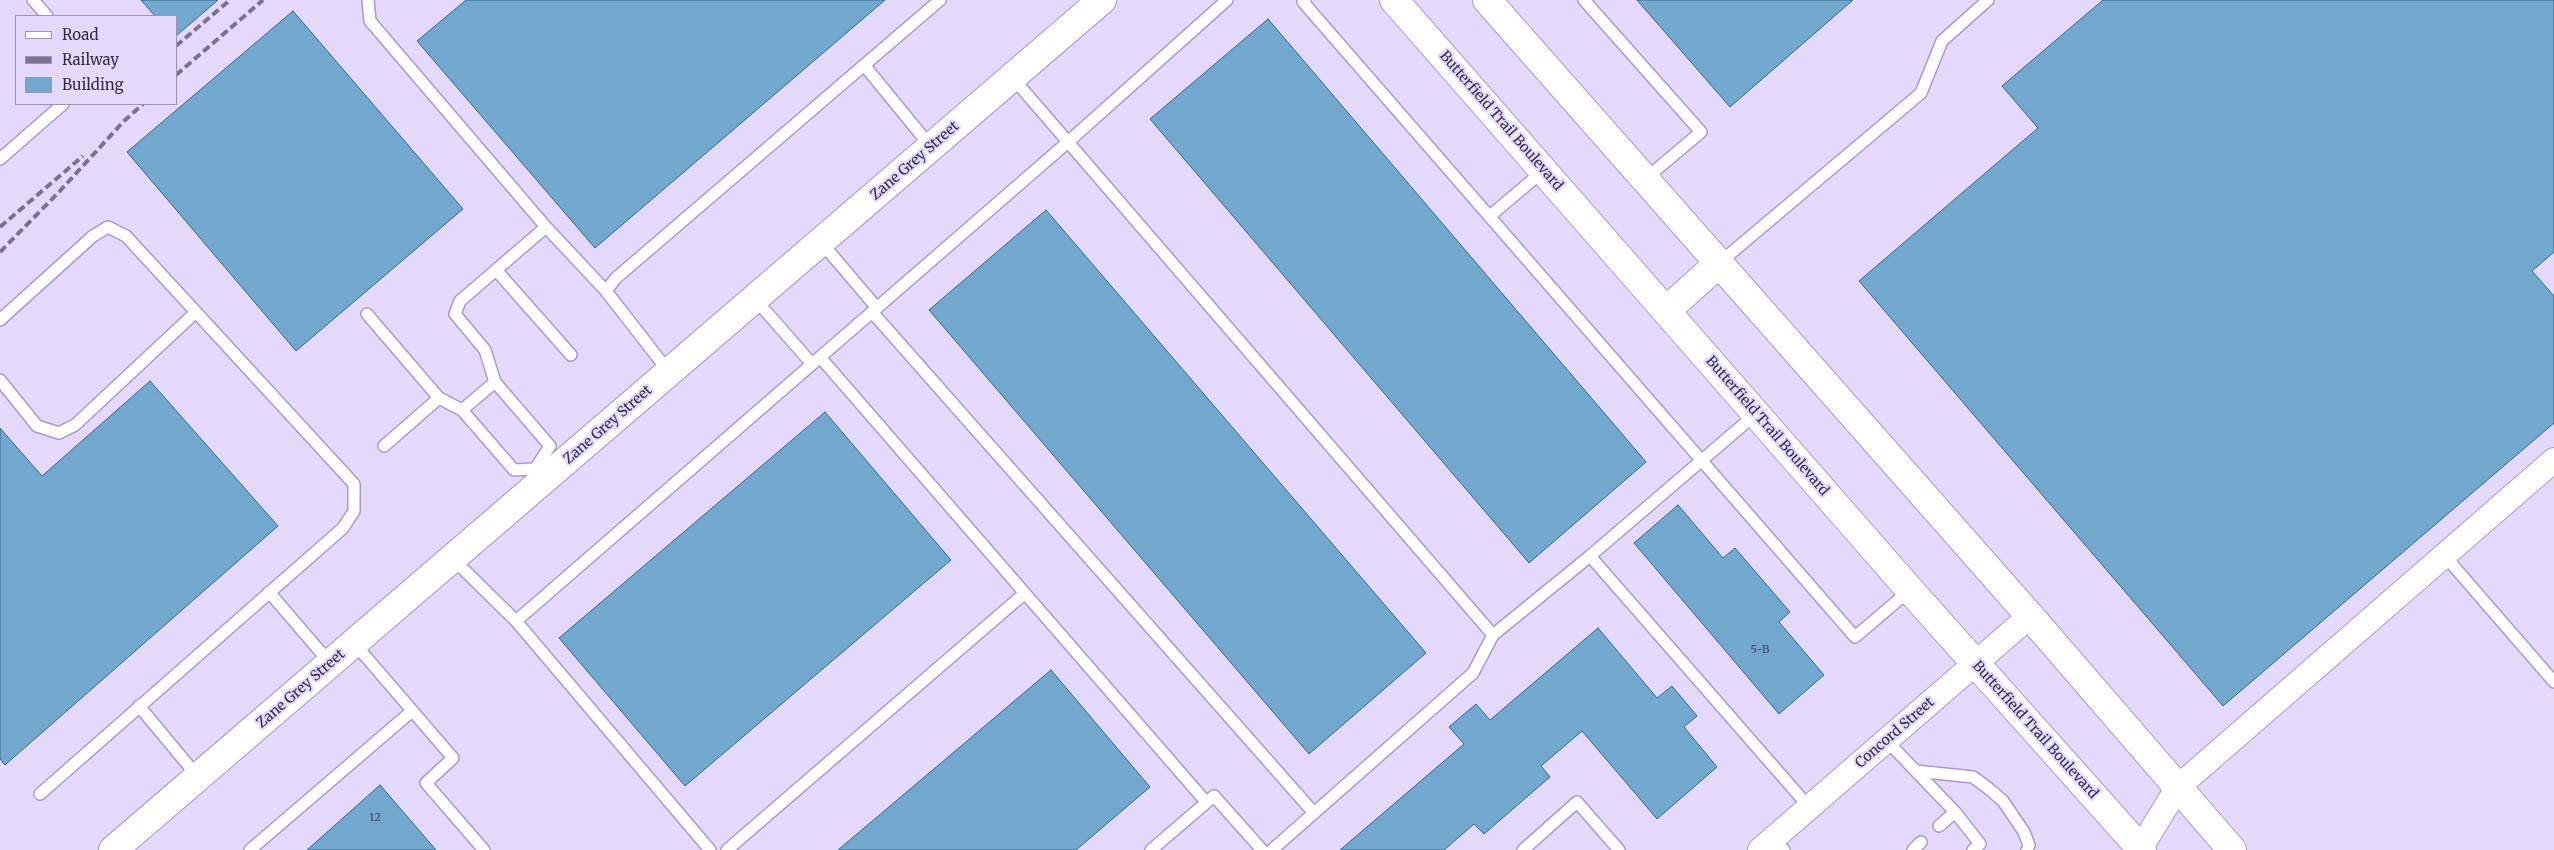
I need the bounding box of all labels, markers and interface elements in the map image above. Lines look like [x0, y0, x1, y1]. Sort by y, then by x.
legend [15, 15, 178, 105]
text: Road [62, 25, 98, 44]
street label: Butterfield Trail Boulevard [1436, 48, 1566, 194]
text: Railway [62, 50, 119, 69]
text: Building [62, 75, 124, 94]
street label: Zane Grey Street [867, 118, 963, 204]
street label: Butterfield Trail Boulevard [1702, 353, 1832, 499]
street label: Zane Grey Street [560, 382, 656, 468]
house number: 5-B [1751, 643, 1769, 657]
street label: Zane Grey Street [253, 646, 349, 732]
street label: Butterfield Trail Boulevard [1969, 658, 2101, 802]
street label: Concord Street [1852, 694, 1938, 772]
house number: 12 [369, 811, 381, 825]

